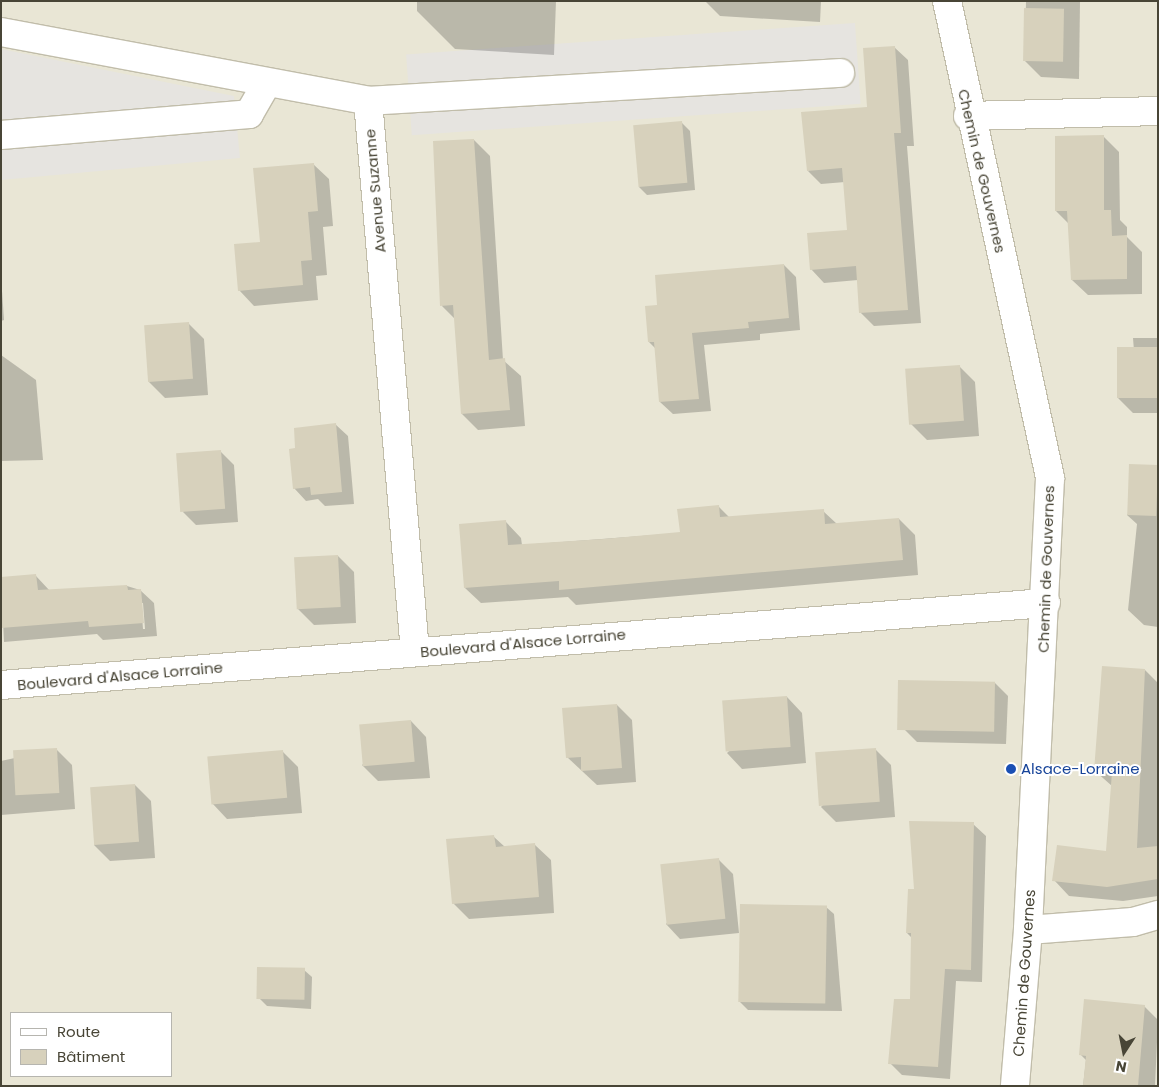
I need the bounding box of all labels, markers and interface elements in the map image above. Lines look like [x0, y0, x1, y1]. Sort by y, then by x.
street label: Chemin de Gouvernes [954, 87, 1010, 255]
street label: Avenue Suzanne [361, 128, 389, 254]
street label: Chemin de Gouvernes [1034, 485, 1058, 653]
street label: Boulevard d'Alsace Lorraine [419, 625, 627, 661]
street label: Boulevard d'Alsace Lorraine [16, 658, 224, 694]
place label: Alsace-Lorraine [1021, 760, 1139, 778]
marker: Alsace-Lorraine [1005, 763, 1017, 775]
street label: Chemin de Gouvernes [1009, 889, 1039, 1057]
legend [10, 1012, 172, 1077]
text: Route [57, 1021, 100, 1042]
north arrow [1099, 1027, 1149, 1077]
text: Bâtiment [57, 1046, 125, 1067]
text: N [1114, 1056, 1128, 1078]

